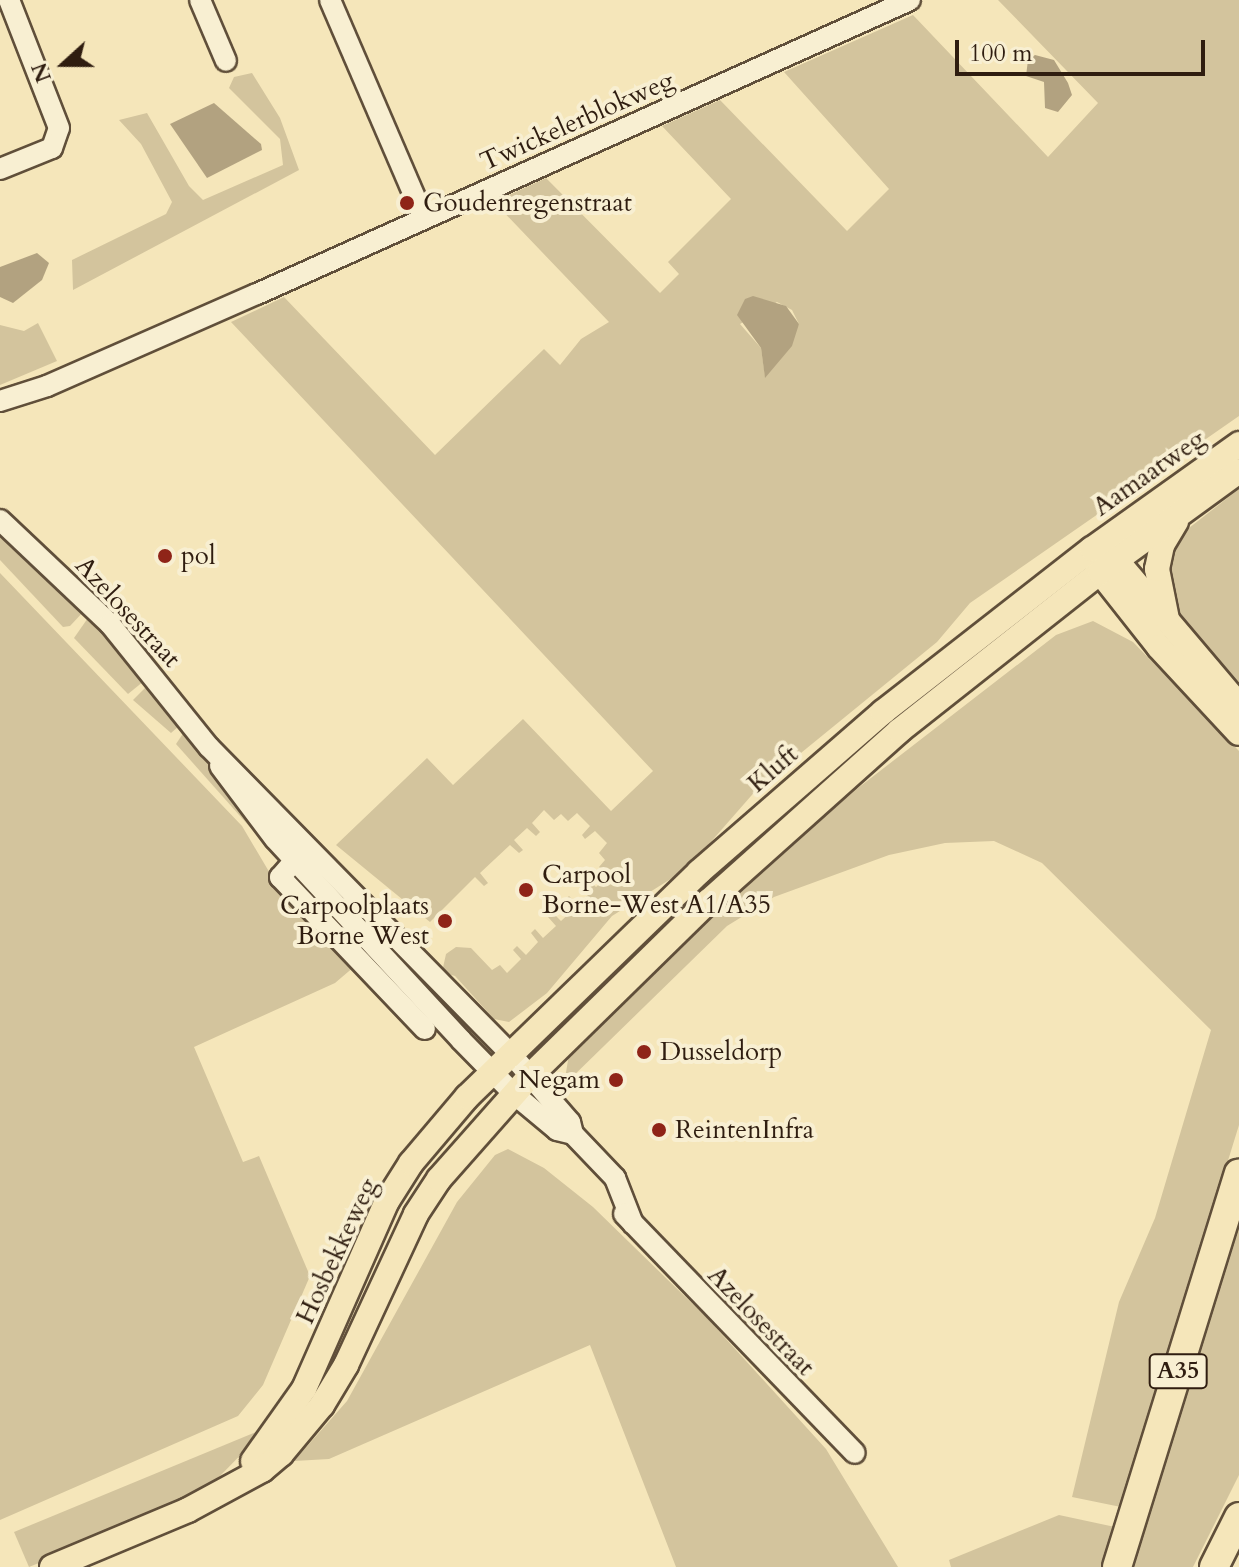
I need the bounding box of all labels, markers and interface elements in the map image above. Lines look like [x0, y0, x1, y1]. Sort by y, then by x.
north arrow [24, 24, 104, 104]
scale bar [959, 24, 1209, 74]
text: 100 m [969, 37, 1033, 70]
text: N [24, 58, 59, 87]
street label: Twickelerblokweg [475, 64, 679, 178]
place label: Goudenregenstraat [423, 187, 632, 219]
marker: Goudenregenstraat [398, 194, 416, 212]
street label: Aamaatweg [1087, 423, 1211, 523]
place label: pol [181, 540, 216, 572]
marker: pol [156, 547, 174, 565]
street label: Azelosestraat [69, 550, 187, 674]
street label: Kluft [741, 739, 805, 799]
place label: Carpool Borne-West A1/A35 [542, 859, 771, 920]
marker: Carpool Borne-West A1/A35 [517, 881, 535, 899]
place label: Carpoolplaats Borne West [280, 890, 429, 952]
marker: Carpoolplaats Borne West [436, 912, 454, 930]
place label: Dusseldorp [660, 1036, 782, 1068]
marker: Dusseldorp [635, 1043, 653, 1061]
place label: Negam [518, 1064, 600, 1096]
marker: Negam [607, 1071, 625, 1089]
place label: ReintenInfra [675, 1114, 814, 1146]
marker: ReintenInfra [650, 1121, 668, 1139]
street label: Hosbekkeweg [290, 1173, 384, 1329]
street label: Azelosestraat [701, 1260, 821, 1382]
road number: A35 [1148, 1351, 1208, 1391]

